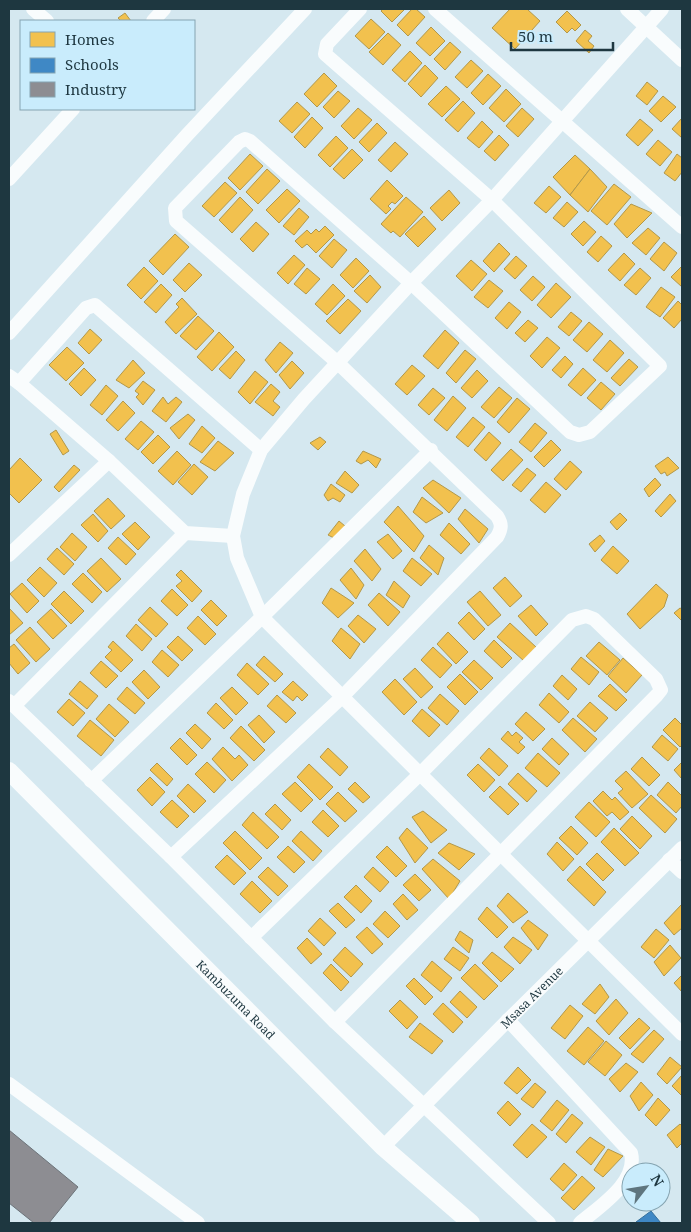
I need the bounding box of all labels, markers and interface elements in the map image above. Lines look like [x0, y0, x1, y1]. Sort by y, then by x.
legend [20, 20, 195, 110]
scale bar [511, 20, 614, 52]
text: 50 m [518, 26, 553, 46]
text: Homes [65, 29, 115, 49]
text: Schools [65, 54, 119, 74]
text: Industry [65, 79, 127, 99]
street label: Kambuzuma Road [193, 956, 280, 1043]
street label: Msasa Avenue [496, 962, 566, 1032]
north arrow [621, 1162, 671, 1212]
text: N [647, 1170, 669, 1190]

